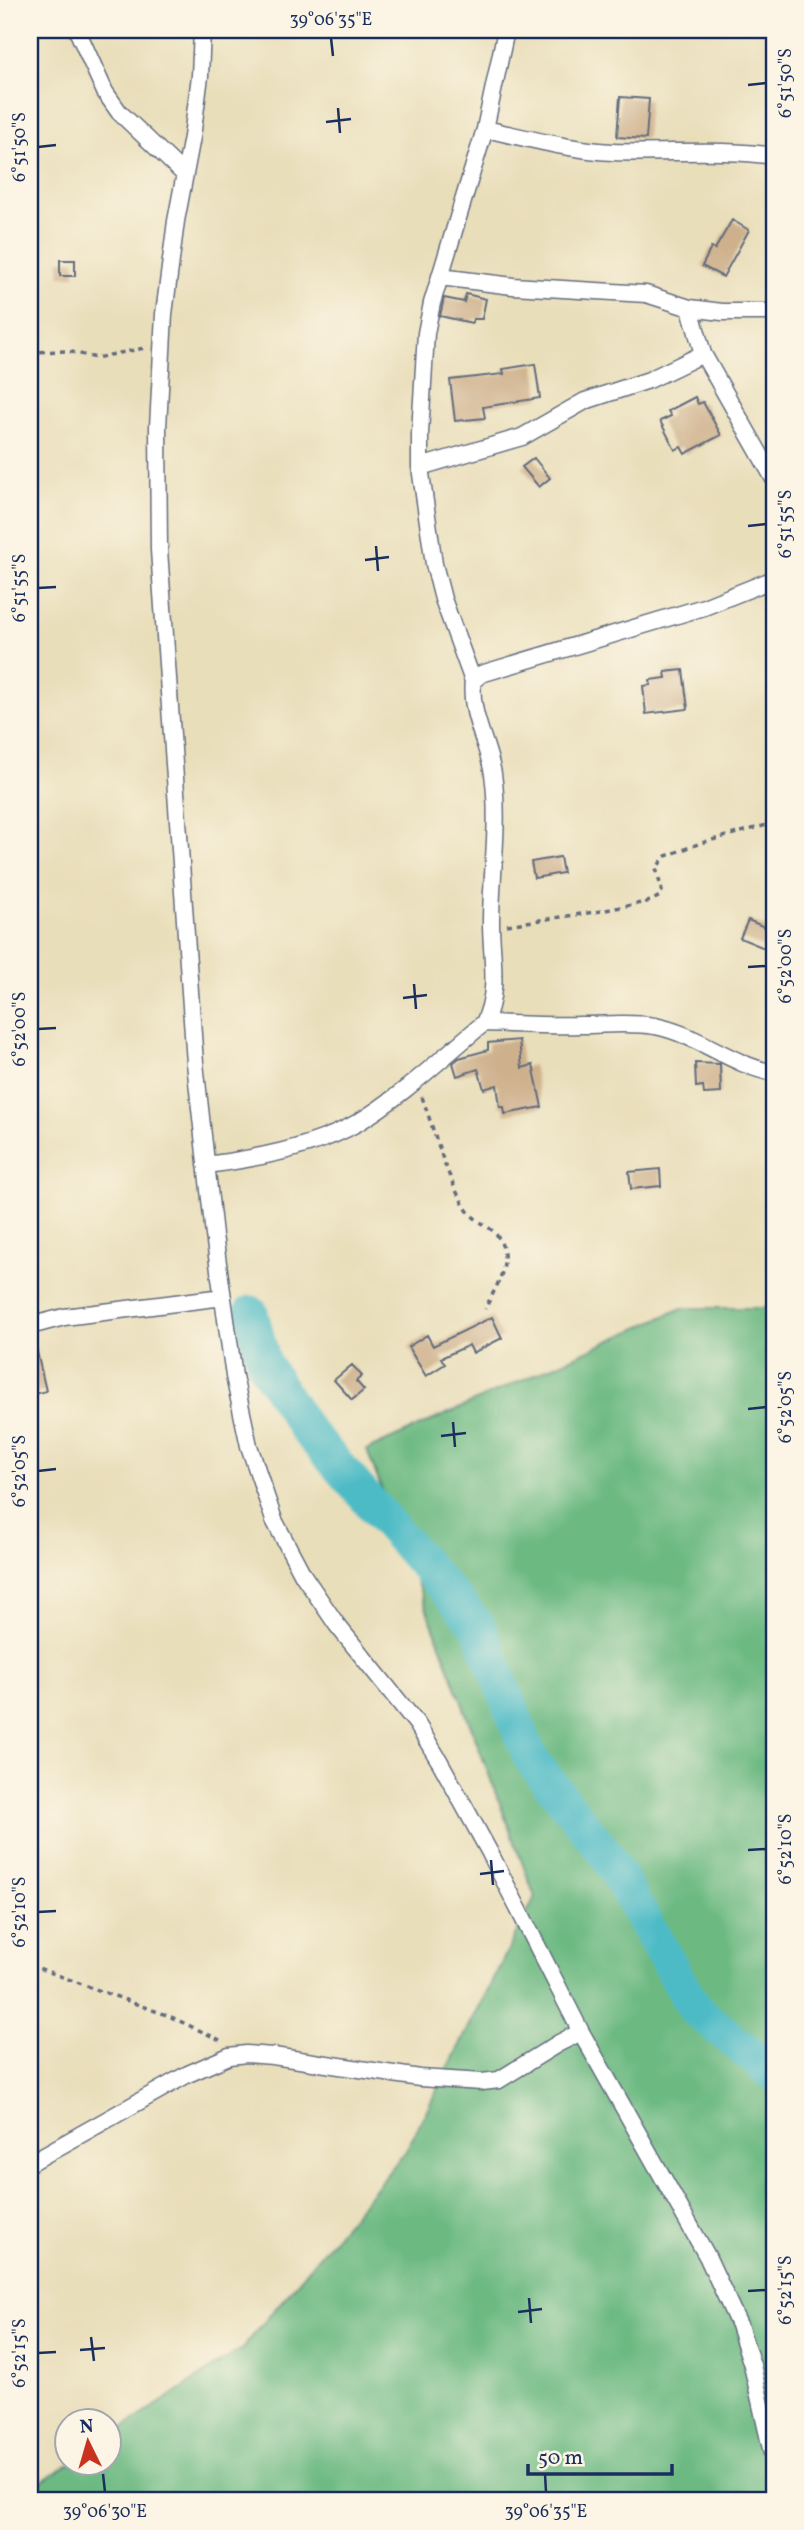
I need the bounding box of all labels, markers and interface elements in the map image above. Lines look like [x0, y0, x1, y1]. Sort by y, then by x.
text: 39°06'35"E [290, 8, 373, 33]
text: 6°51'50"S [774, 48, 799, 118]
text: 6°51'50"S [8, 112, 33, 182]
text: 6°51'55"S [774, 490, 799, 558]
text: 6°51'55"S [8, 554, 33, 622]
text: 6°52'00"S [774, 929, 799, 1003]
text: 6°52'00"S [8, 992, 33, 1066]
text: 6°52'05"S [774, 1371, 799, 1443]
text: 6°52'05"S [8, 1435, 33, 1507]
text: 6°52'10"S [774, 1813, 799, 1885]
text: 6°52'10"S [8, 1876, 33, 1948]
text: 6°52'15"S [774, 2255, 799, 2325]
text: 6°52'15"S [8, 2318, 33, 2388]
north arrow [52, 2408, 122, 2478]
text: N [79, 2413, 95, 2441]
scale bar [528, 2432, 671, 2476]
text: 50 m [538, 2444, 583, 2473]
text: 39°06'30"E [63, 2500, 147, 2525]
text: 39°06'35"E [505, 2500, 588, 2525]

